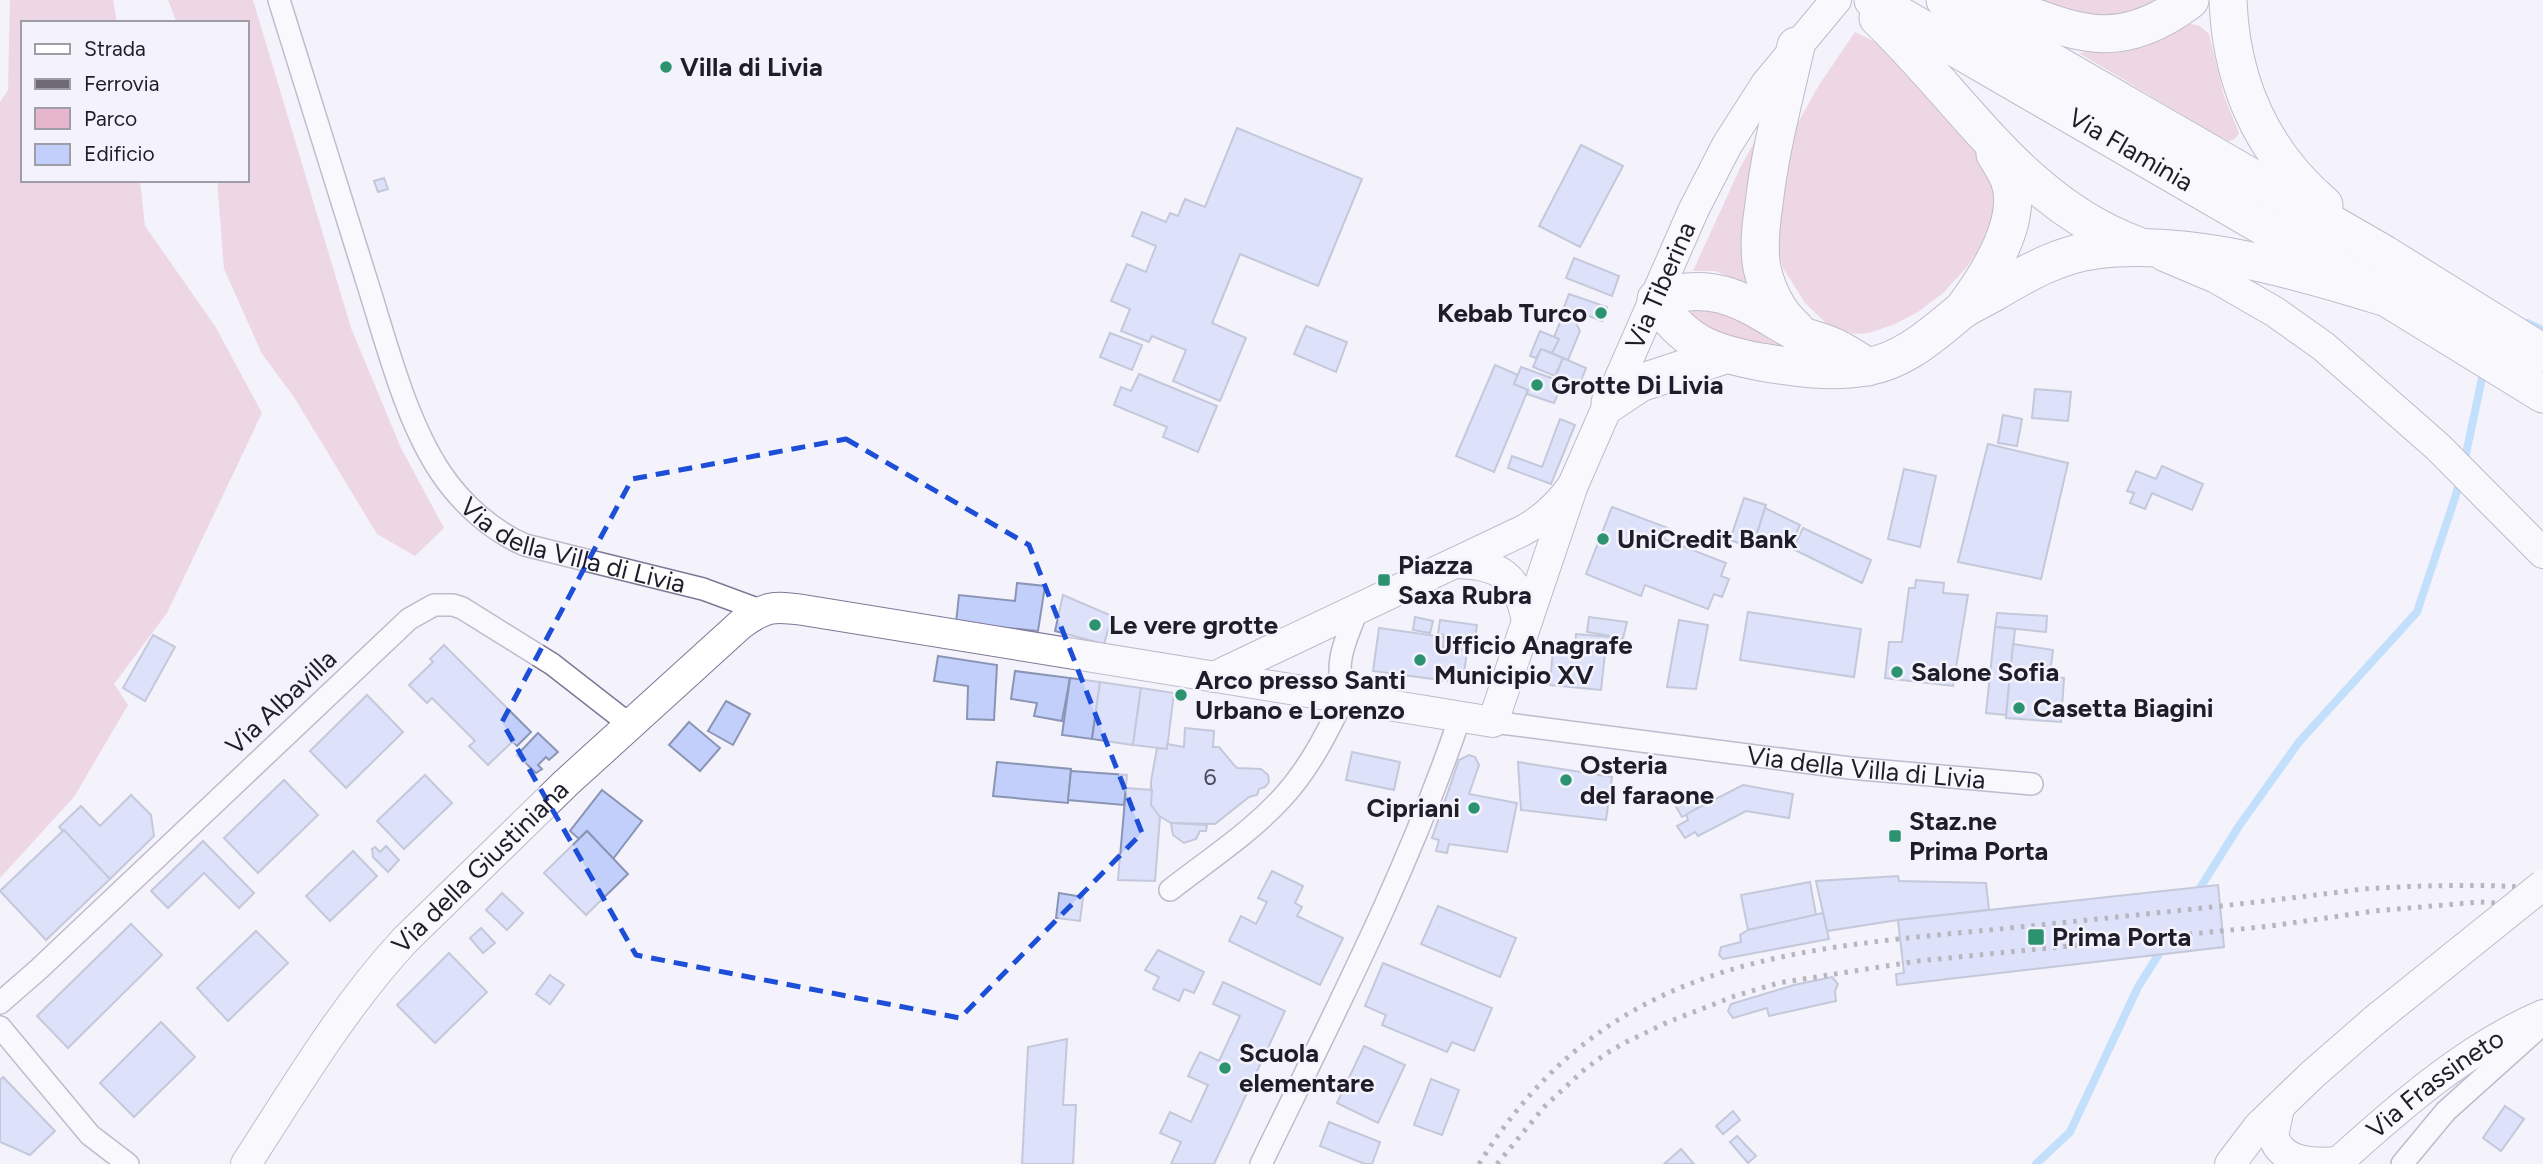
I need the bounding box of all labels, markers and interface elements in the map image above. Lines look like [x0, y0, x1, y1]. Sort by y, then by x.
legend [21, 21, 248, 182]
text: Strada [84, 36, 146, 61]
place label: Villa di Livia [680, 51, 823, 83]
marker: Villa di Livia [658, 59, 674, 75]
text: Ferrovia [84, 71, 159, 96]
street label: Via Flaminia [2063, 101, 2199, 198]
text: Parco [84, 106, 137, 131]
text: Edificio [84, 141, 155, 166]
street label: Via Tiberina [1618, 217, 1702, 354]
place label: Kebab Turco [1437, 297, 1587, 329]
marker: Kebab Turco [1593, 305, 1609, 321]
place label: Grotte Di Livia [1551, 369, 1724, 401]
marker: Grotte Di Livia [1529, 377, 1545, 393]
street label: Via della Villa di Livia [453, 490, 689, 600]
place label: UniCredit Bank [1617, 523, 1797, 555]
marker: UniCredit Bank [1595, 531, 1611, 547]
place label: Piazza Saxa Rubra [1398, 549, 1532, 611]
marker: Piazza Saxa Rubra [1376, 572, 1392, 588]
place label: Le vere grotte [1109, 609, 1278, 641]
marker: Le vere grotte [1087, 617, 1103, 633]
place label: Ufficio Anagrafe Municipio XV [1434, 629, 1633, 691]
street label: Via Albavilla [219, 643, 343, 761]
marker: Ufficio Anagrafe Municipio XV [1412, 652, 1428, 668]
place label: Salone Sofia [1911, 656, 2059, 688]
place label: Arco presso Santi Urbano e Lorenzo [1195, 664, 1406, 726]
marker: Salone Sofia [1889, 664, 1905, 680]
marker: Arco presso Santi Urbano e Lorenzo [1173, 687, 1189, 703]
place label: Casetta Biagini [2033, 692, 2214, 724]
marker: Casetta Biagini [2011, 700, 2027, 716]
street label: Via della Villa di Livia [1745, 739, 1987, 796]
place label: Osteria del faraone [1580, 749, 1714, 811]
house number: 6 [1203, 763, 1217, 791]
marker: Osteria del faraone [1558, 772, 1574, 788]
street label: Via della Giustiniana [385, 773, 575, 960]
place label: Cipriani [1367, 792, 1460, 824]
marker: Cipriani [1466, 800, 1482, 816]
place label: Staz.ne Prima Porta [1909, 805, 2048, 867]
marker: Staz.ne Prima Porta [1887, 828, 1903, 844]
place label: Prima Porta [2052, 921, 2191, 953]
marker: Prima Porta [2026, 927, 2046, 947]
street label: Via Frassineto [2360, 1022, 2510, 1145]
place label: Scuola elementare [1239, 1037, 1374, 1099]
marker: Scuola elementare [1217, 1060, 1233, 1076]

